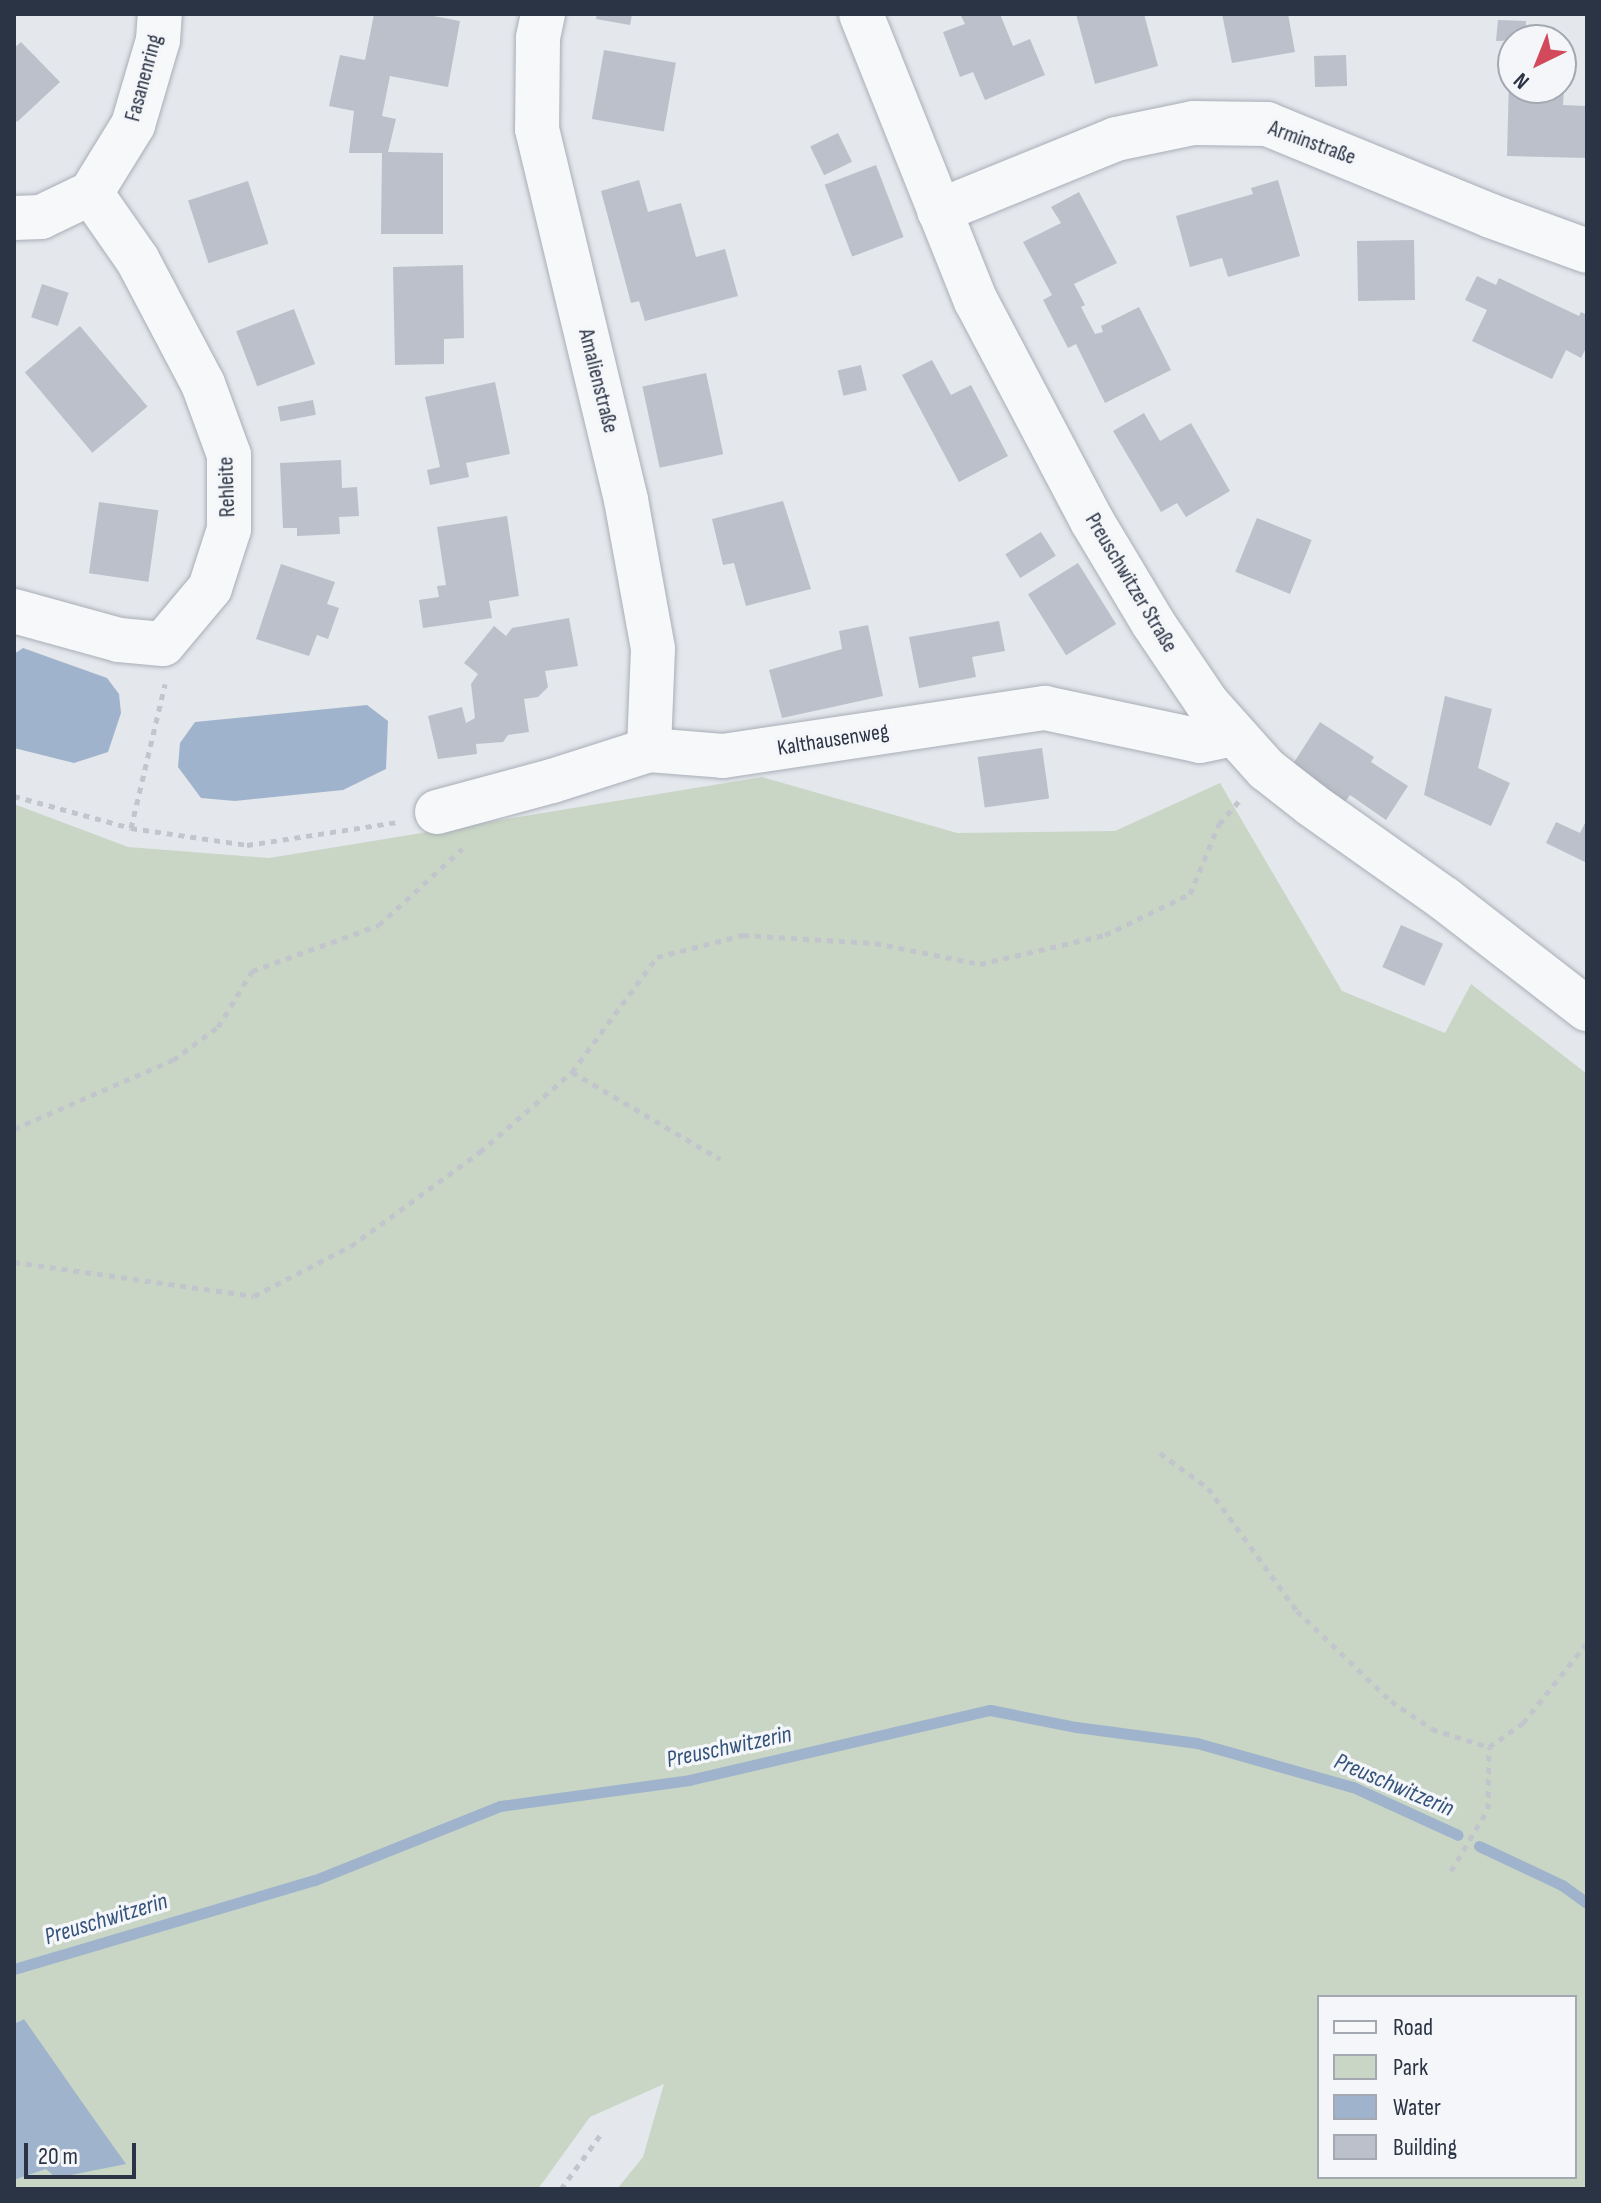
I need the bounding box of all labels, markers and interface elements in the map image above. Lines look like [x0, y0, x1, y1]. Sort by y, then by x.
north arrow [1497, 24, 1577, 104]
street label: Fasanenring [120, 32, 168, 124]
text: N [1508, 67, 1535, 94]
street label: Arminstraße [1265, 115, 1359, 171]
street label: Amalienstraße [572, 326, 624, 436]
street label: Rehleite [213, 456, 241, 518]
street label: Preuschwitzer Straße [1079, 509, 1183, 657]
street label: Kalthausenweg [776, 718, 890, 762]
water label: Preuschwitzerin [664, 1720, 794, 1774]
water label: Preuschwitzerin [1330, 1747, 1458, 1823]
water label: Preuschwitzerin [41, 1887, 171, 1951]
legend [1317, 1995, 1577, 2179]
text: Road [1393, 2013, 1433, 2042]
text: Park [1393, 2053, 1428, 2082]
text: Water [1393, 2093, 1441, 2122]
scale bar [28, 2127, 140, 2177]
text: Building [1393, 2133, 1457, 2162]
text: 20 m [38, 2142, 78, 2171]

